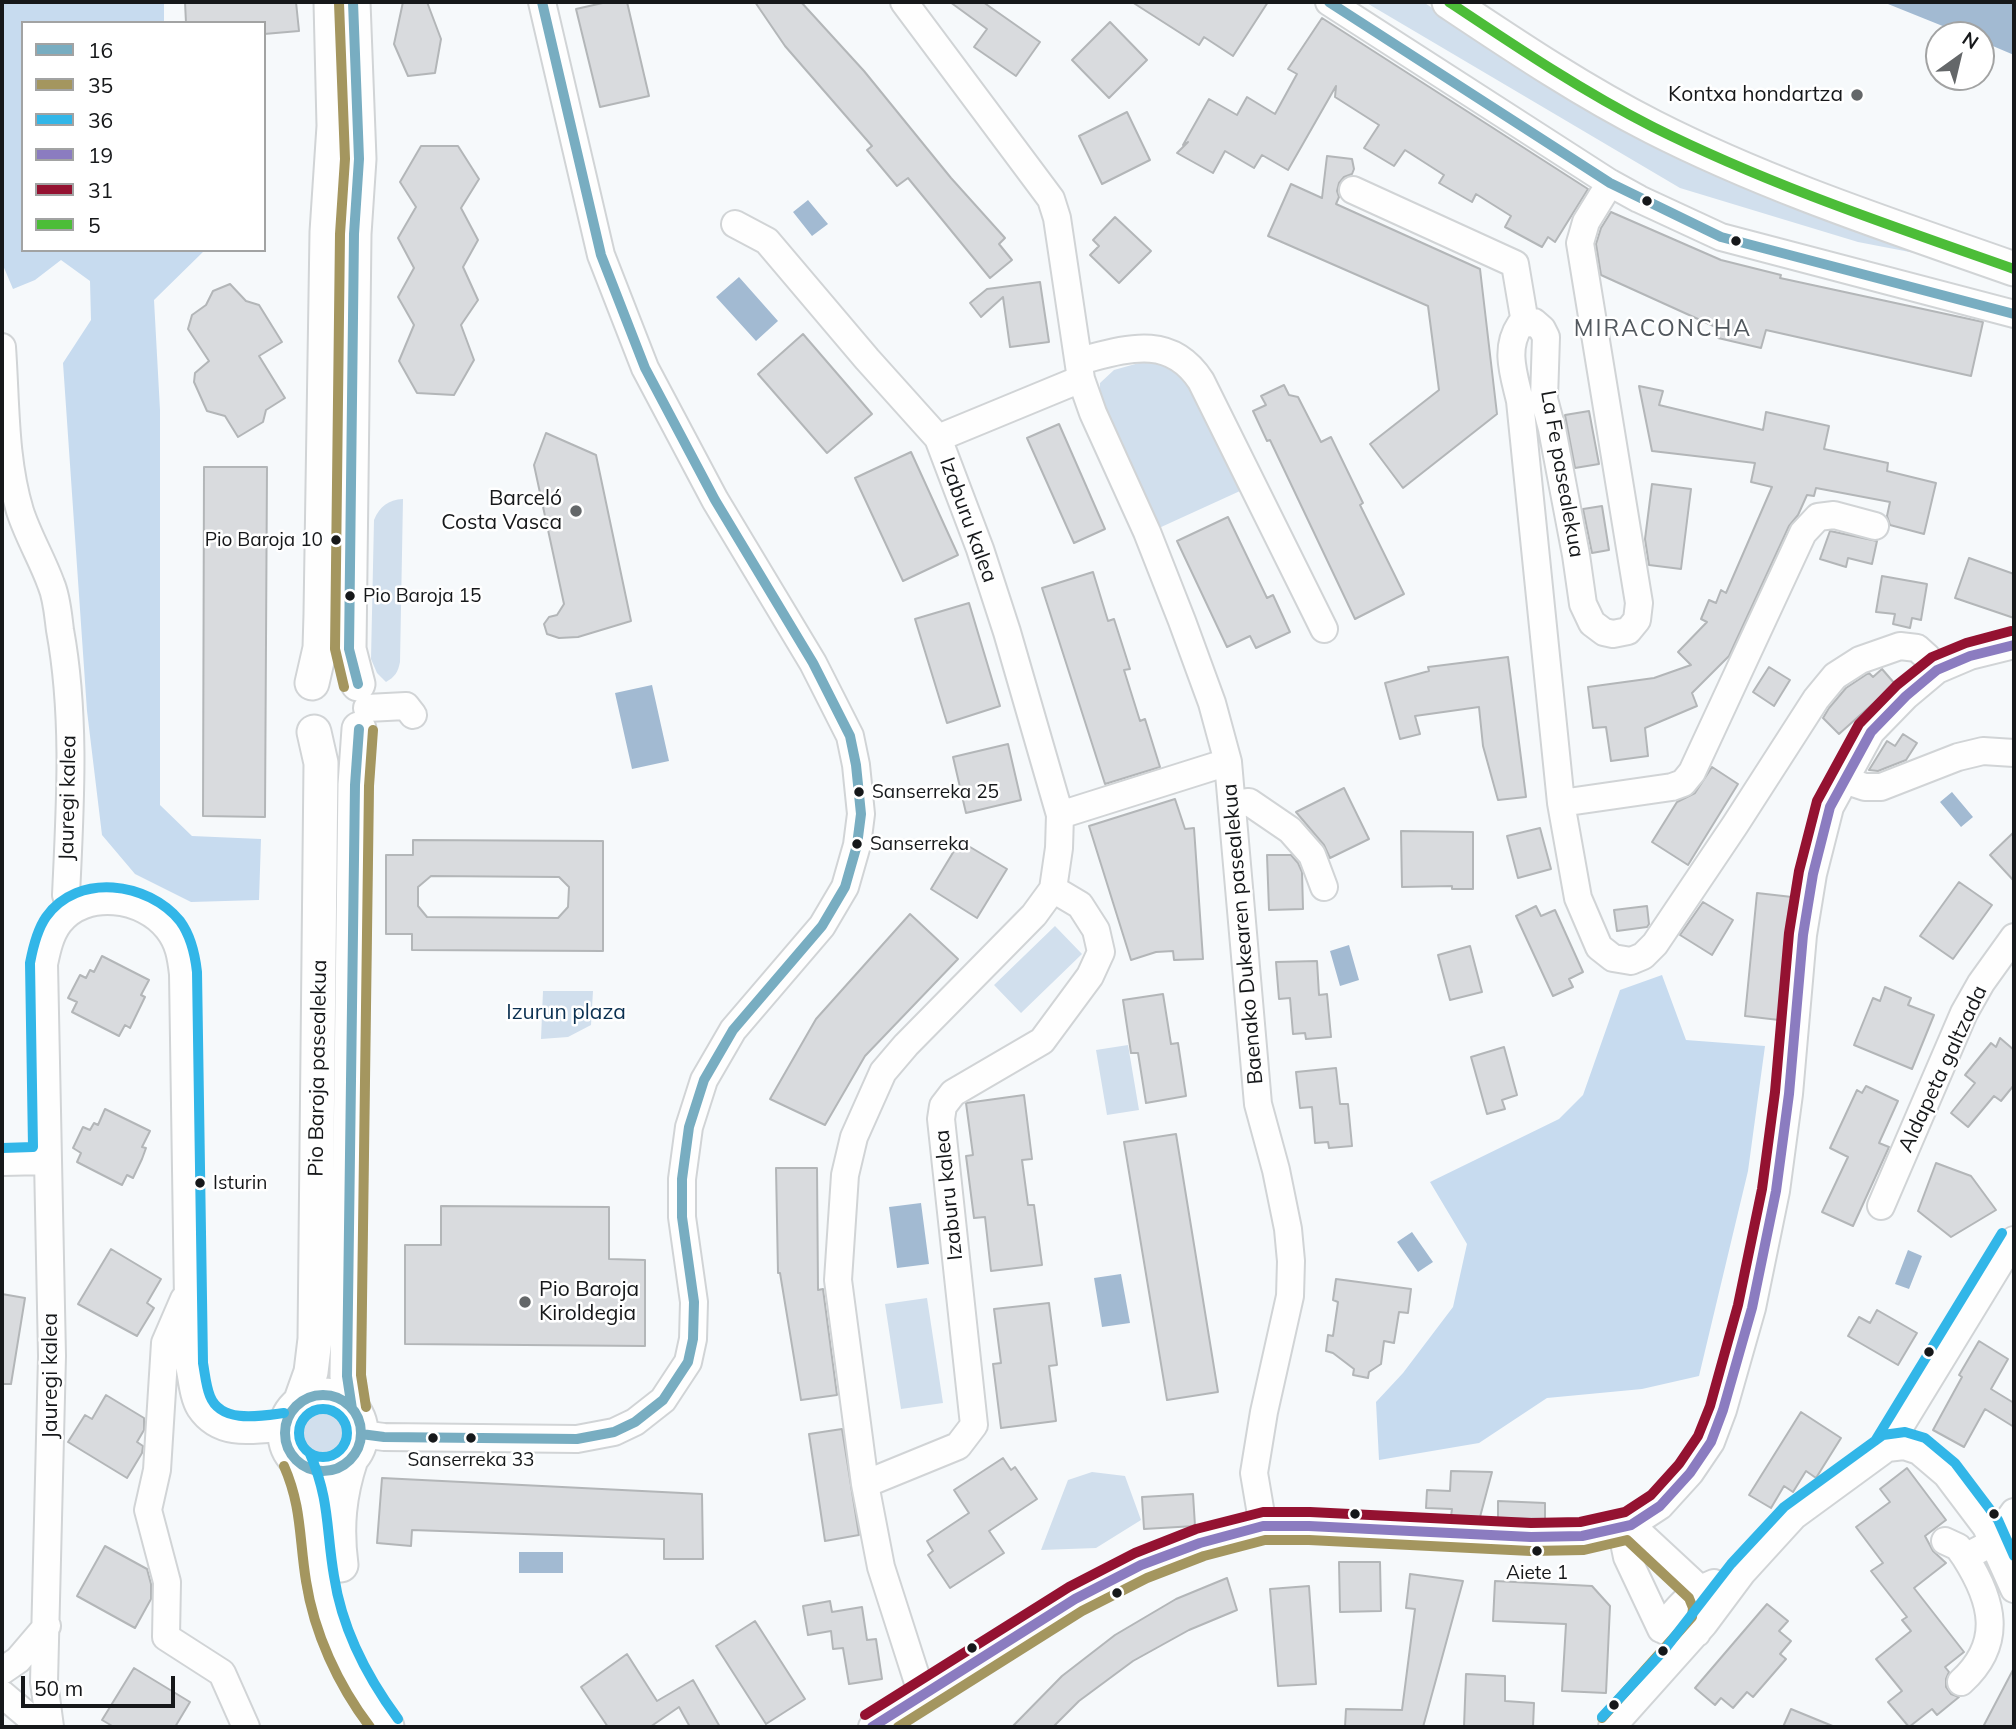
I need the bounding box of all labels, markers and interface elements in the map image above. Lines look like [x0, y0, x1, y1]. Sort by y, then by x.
legend [21, 21, 266, 252]
north arrow [1925, 21, 1995, 91]
text: N [1958, 26, 1983, 54]
text: 16 [88, 37, 113, 63]
text: 35 [88, 72, 113, 98]
place label: Kontxa hondartza [1668, 82, 1843, 108]
marker: Kontxa hondartza [1849, 87, 1865, 103]
text: 36 [88, 107, 113, 133]
text: 19 [88, 142, 113, 168]
text: 31 [88, 177, 113, 203]
unlabelled marker [1640, 194, 1654, 208]
text: 5 [88, 212, 101, 238]
unlabelled marker [1729, 234, 1743, 248]
district label: MIRACONCHA [1575, 315, 1751, 343]
street label: La Fe pasealekua [1535, 388, 1589, 560]
street label: Izaburu kalea [934, 454, 1002, 586]
place label: Barceló Costa Vasca [441, 486, 562, 536]
marker: Barceló Costa Vasca [568, 503, 584, 519]
place label: Pio Baroja 10 [205, 529, 323, 551]
marker: Pio Baroja 10 [329, 533, 343, 547]
place label: Pio Baroja 15 [363, 585, 481, 607]
marker: Pio Baroja 15 [343, 589, 357, 603]
street label: Jauregi kalea [54, 735, 82, 861]
place label: Sanserreka 25 [872, 781, 999, 803]
street label: Baenako Dukearen pasealekua [1217, 783, 1269, 1085]
marker: Sanserreka 25 [852, 785, 866, 799]
place label: Sanserreka [870, 833, 969, 855]
marker: Sanserreka [850, 837, 864, 851]
street label: Pio Baroja pasealekua [304, 959, 332, 1177]
street label: Aldapeta galtzada [1893, 982, 1993, 1156]
park label: Izurun plaza [506, 1000, 626, 1026]
street label: Izaburu kalea [930, 1128, 968, 1262]
place label: Isturin [213, 1172, 267, 1194]
marker: Isturin [193, 1176, 207, 1190]
place label: Pio Baroja Kiroldegia [539, 1277, 639, 1327]
marker: Pio Baroja Kiroldegia [517, 1294, 533, 1310]
street label: Jauregi kalea [38, 1313, 64, 1439]
unlabelled marker [1922, 1345, 1936, 1359]
unlabelled marker [426, 1431, 440, 1445]
marker: Sanserreka 33 [464, 1431, 478, 1445]
place label: Sanserreka 33 [408, 1449, 534, 1471]
unlabelled marker [1348, 1507, 1362, 1521]
unlabelled marker [1987, 1507, 2001, 1521]
marker: Aiete 1 [1530, 1544, 1544, 1558]
place label: Aiete 1 [1506, 1562, 1568, 1584]
unlabelled marker [1110, 1586, 1124, 1600]
unlabelled marker [965, 1641, 979, 1655]
unlabelled marker [1656, 1644, 1670, 1658]
scale bar [24, 1662, 178, 1706]
text: 50 m [34, 1675, 83, 1701]
unlabelled marker [1607, 1698, 1621, 1712]

